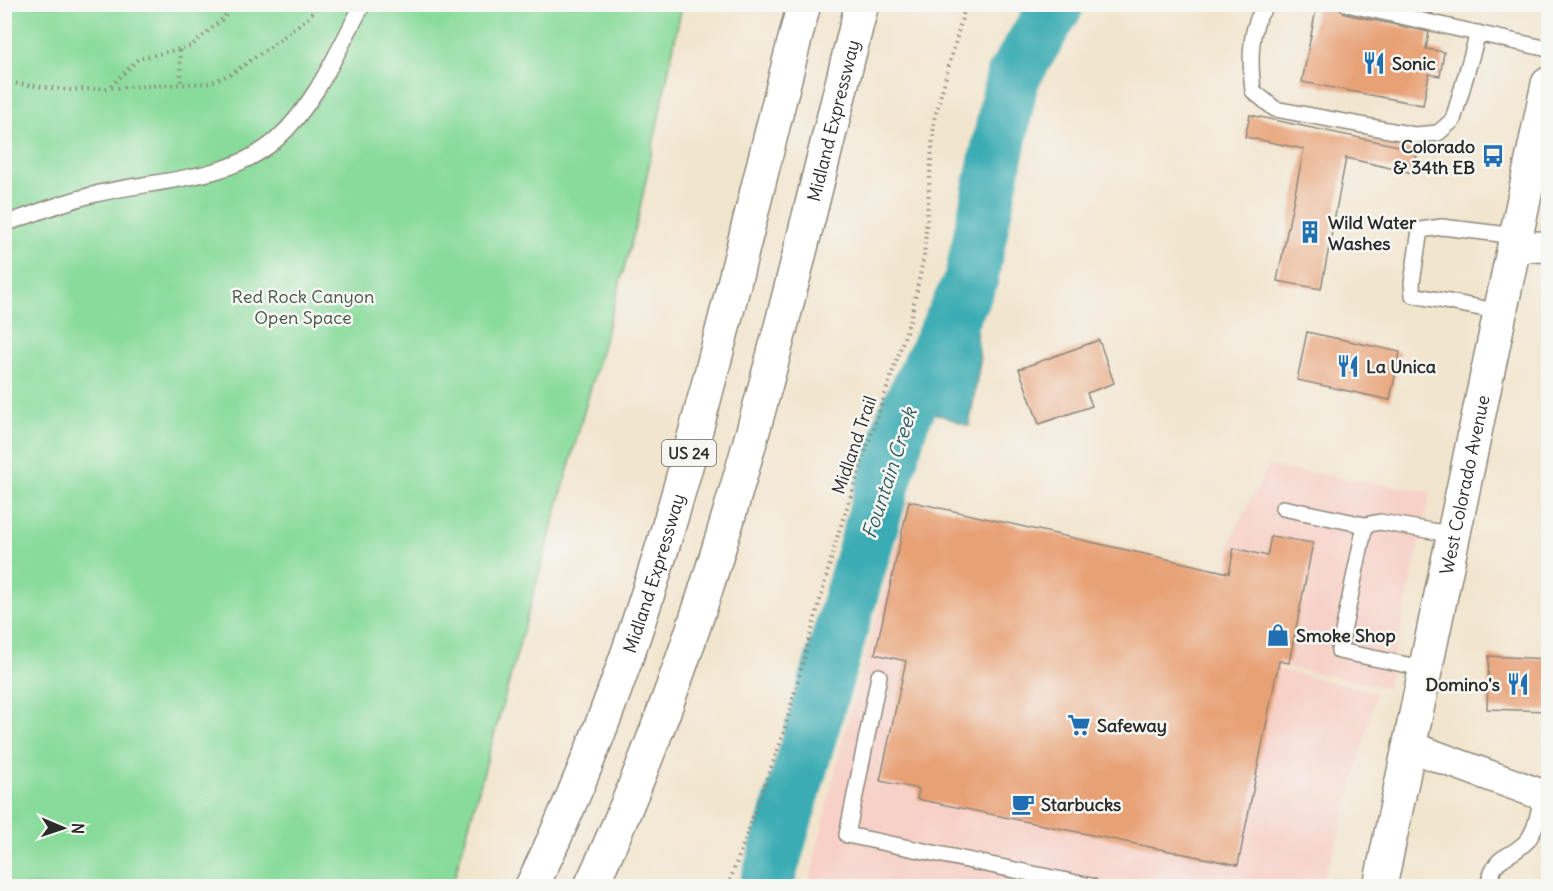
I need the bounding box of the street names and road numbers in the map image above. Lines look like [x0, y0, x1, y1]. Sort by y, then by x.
street label: Midland Expressway [802, 37, 864, 204]
street label: Midland Trail [826, 393, 882, 497]
street label: West Colorado Avenue [1434, 393, 1494, 576]
road number: US 24 [662, 440, 716, 466]
street label: Midland Expressway [617, 491, 689, 656]

